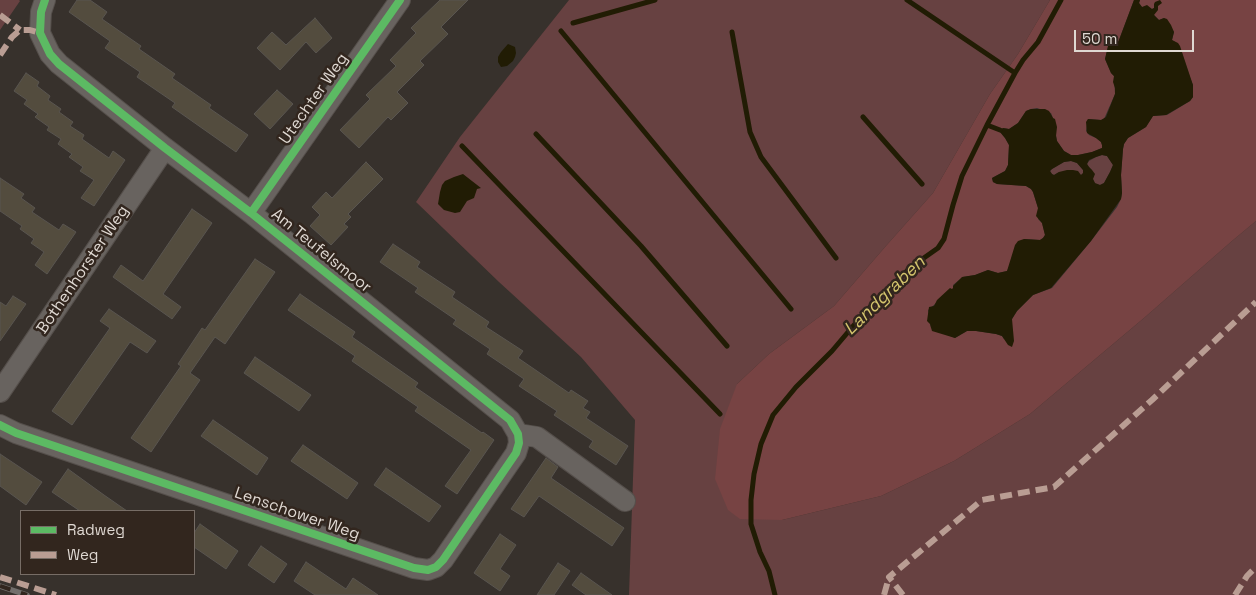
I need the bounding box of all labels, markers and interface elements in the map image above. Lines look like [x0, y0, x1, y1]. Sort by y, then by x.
scale bar [1076, 20, 1196, 52]
text: 50 m [1082, 29, 1117, 48]
street label: Utechter Weg [276, 50, 352, 148]
street label: Bothenhorster Weg [33, 202, 133, 338]
street label: Am Teufelsmoor [267, 205, 375, 297]
water label: Landgraben [840, 252, 930, 340]
street label: Lenschower Weg [232, 484, 362, 544]
legend [20, 510, 195, 575]
text: Radweg [67, 520, 125, 539]
text: Weg [67, 545, 98, 564]

